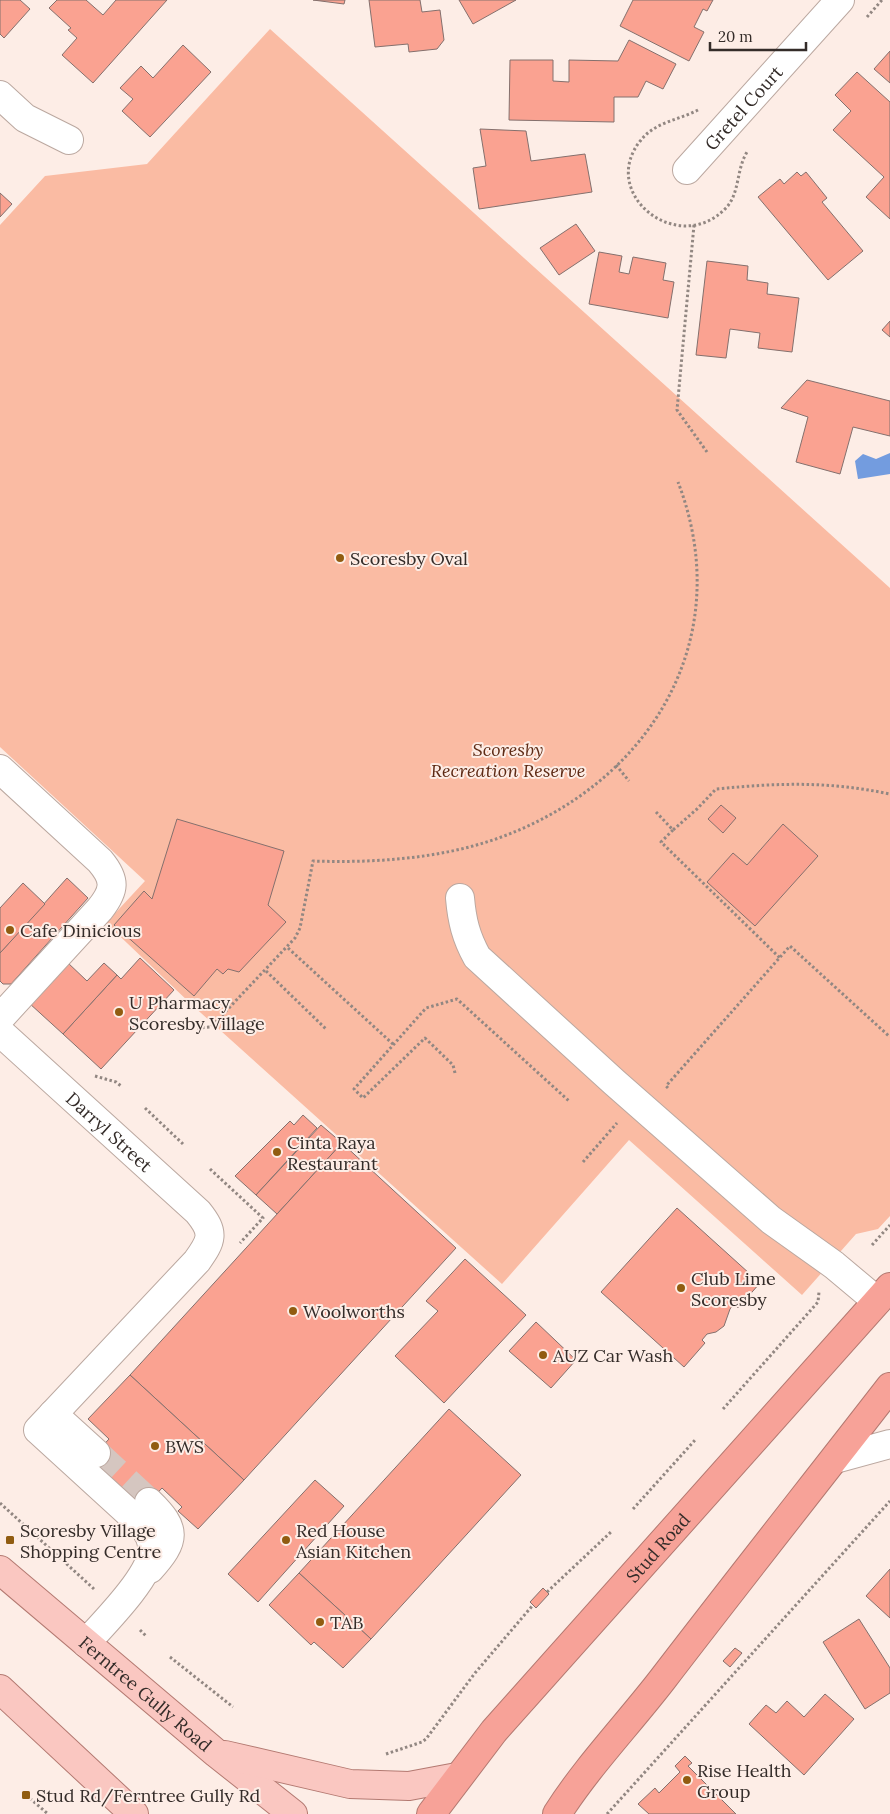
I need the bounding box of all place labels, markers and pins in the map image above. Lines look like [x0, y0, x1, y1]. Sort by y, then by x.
place label: Scoresby Oval [350, 547, 468, 570]
marker: Scoresby Oval [334, 552, 346, 564]
place label: Cafe Dinicious [20, 919, 141, 942]
marker: Cafe Dinicious [4, 924, 16, 936]
place label: U Pharmacy Scoresby Village [129, 991, 265, 1035]
marker: U Pharmacy Scoresby Village [113, 1006, 125, 1018]
place label: Cinta Raya Restaurant [287, 1131, 378, 1175]
marker: Cinta Raya Restaurant [271, 1146, 283, 1158]
place label: Club Lime Scoresby [691, 1267, 776, 1311]
marker: Club Lime Scoresby [675, 1282, 687, 1294]
place label: Woolworths [303, 1300, 405, 1323]
marker: Woolworths [287, 1305, 299, 1317]
place label: AUZ Car Wash [552, 1344, 673, 1367]
marker: AUZ Car Wash [537, 1349, 549, 1361]
place label: BWS [165, 1435, 204, 1458]
marker: BWS [149, 1440, 161, 1452]
place label: Scoresby Village Shopping Centre [20, 1519, 161, 1563]
place label: Red House Asian Kitchen [295, 1519, 411, 1563]
marker: Scoresby Village Shopping Centre [4, 1534, 16, 1546]
marker: Red House Asian Kitchen [280, 1534, 292, 1546]
place label: TAB [330, 1611, 364, 1634]
marker: TAB [314, 1616, 326, 1628]
place label: Rise Health Group [697, 1759, 792, 1803]
marker: Rise Health Group [681, 1774, 693, 1786]
place label: Stud Rd/Ferntree Gully Rd [36, 1784, 261, 1807]
marker: Stud Rd/Ferntree Gully Rd [20, 1789, 32, 1801]

